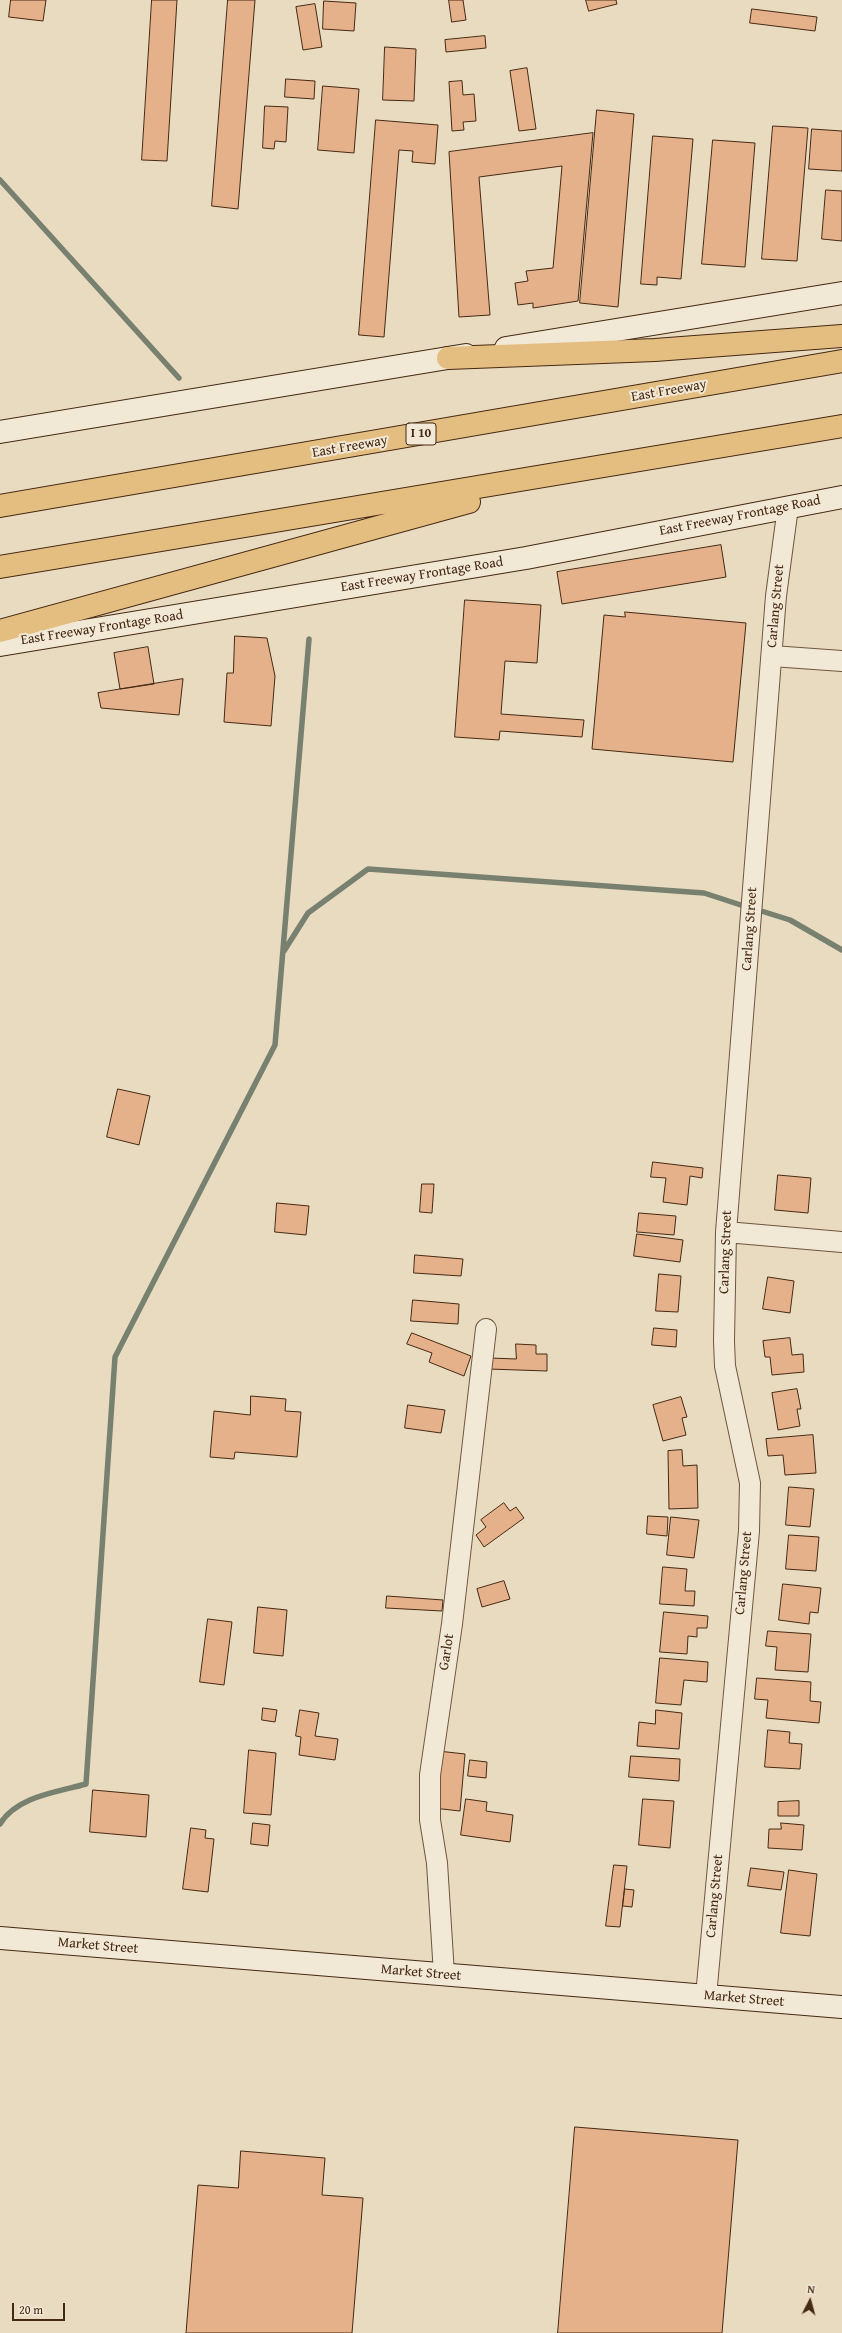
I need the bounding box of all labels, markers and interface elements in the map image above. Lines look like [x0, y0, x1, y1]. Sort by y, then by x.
street label: East Freeway [630, 376, 708, 406]
road number: I 10 [406, 423, 436, 445]
street label: East Freeway [311, 432, 389, 462]
street label: East Freeway Frontage Road [658, 492, 822, 540]
street label: East Freeway Frontage Road [340, 554, 504, 596]
street label: Carlang Street [764, 563, 788, 649]
street label: East Freeway Frontage Road [20, 607, 184, 649]
street label: Carlang Street [739, 887, 761, 971]
street label: Carlang Street [716, 1210, 736, 1294]
street label: Carlang Street [732, 1530, 756, 1616]
street label: Garlot [436, 1633, 458, 1671]
street label: Carlang Street [703, 1853, 727, 1939]
street label: Market Street [57, 1934, 139, 1958]
street label: Market Street [380, 1961, 462, 1985]
street label: Market Street [703, 1987, 785, 2011]
north arrow [790, 2281, 830, 2321]
text: N [807, 2281, 816, 2297]
scale bar [14, 2295, 67, 2321]
text: 20 m [19, 2301, 43, 2318]

